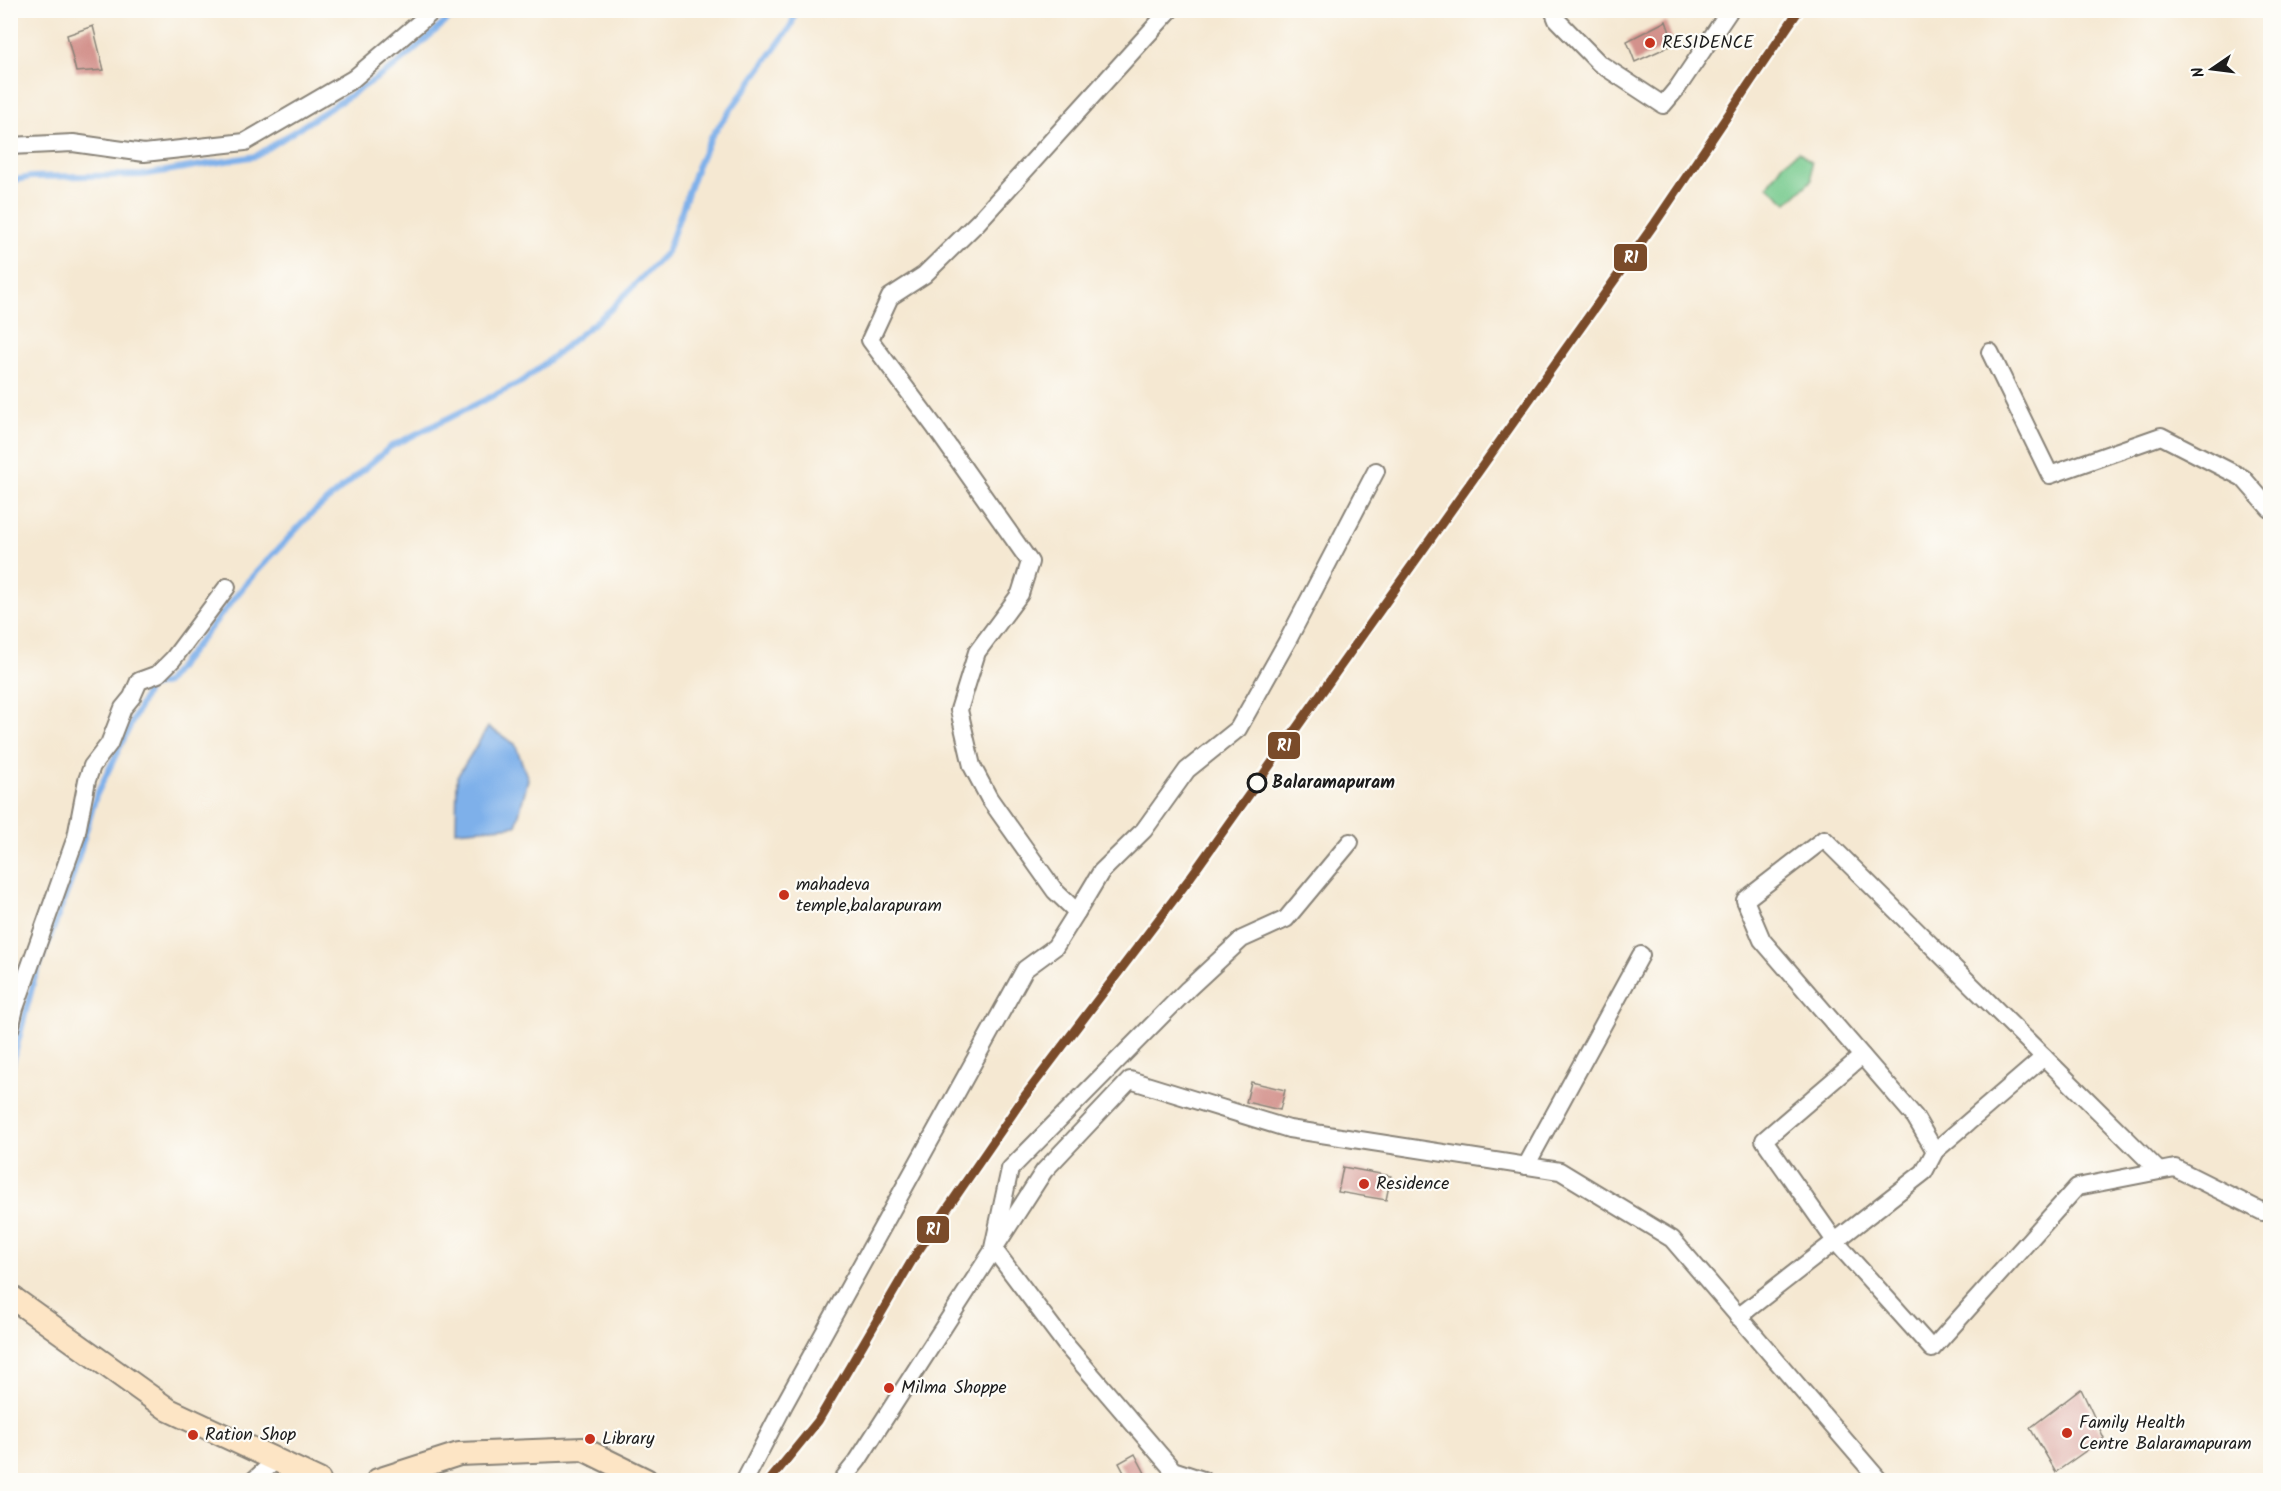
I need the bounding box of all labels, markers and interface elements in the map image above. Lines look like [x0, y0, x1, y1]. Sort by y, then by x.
place label: RESIDENCE [1662, 29, 1754, 58]
marker: RESIDENCE [1643, 36, 1657, 50]
north arrow [2182, 39, 2242, 99]
text: N [2186, 64, 2212, 80]
line badge: R1 [1613, 243, 1648, 272]
text: R1 [1624, 246, 1638, 271]
line badge: R1 [1267, 731, 1301, 760]
text: R1 [1277, 734, 1291, 759]
place label: Balaramapuram [1272, 769, 1395, 798]
marker: Balaramapuram [1247, 773, 1267, 793]
place label: mahadeva temple,balarapuram [796, 871, 942, 921]
marker: mahadeva temple,balarapuram [777, 888, 791, 902]
place label: Residence [1376, 1170, 1449, 1199]
marker: Residence [1357, 1177, 1371, 1191]
line badge: R1 [916, 1215, 950, 1244]
text: R1 [926, 1218, 940, 1243]
place label: Milma Shoppe [901, 1374, 1007, 1403]
marker: Milma Shoppe [882, 1381, 896, 1395]
place label: Family Health Centre Balaramapuram [2079, 1409, 2252, 1459]
place label: Ration Shop [205, 1421, 297, 1450]
place label: Library [602, 1425, 655, 1454]
marker: Family Health Centre Balaramapuram [2060, 1426, 2074, 1440]
marker: Ration Shop [186, 1428, 200, 1442]
marker: Library [583, 1432, 597, 1446]

